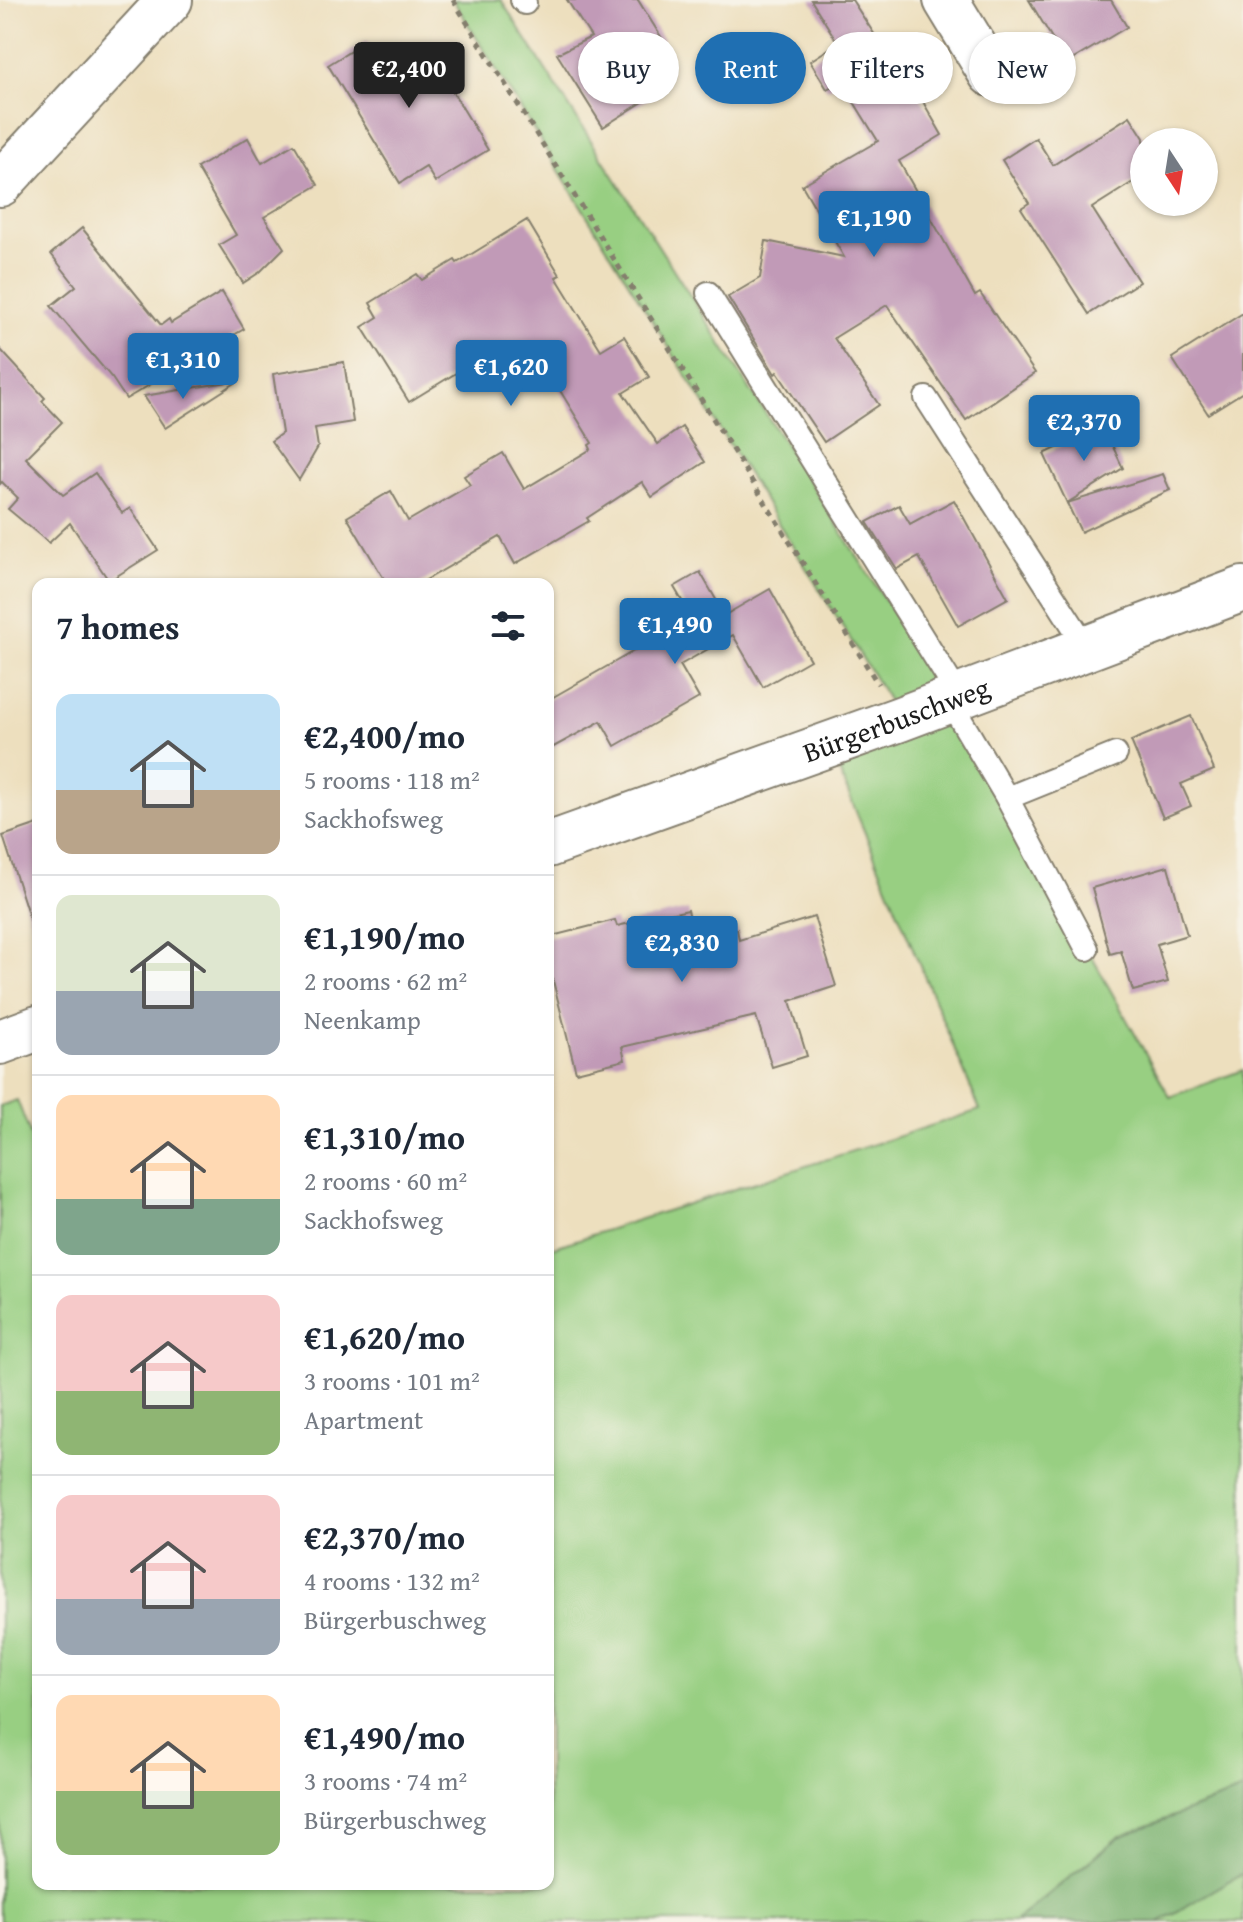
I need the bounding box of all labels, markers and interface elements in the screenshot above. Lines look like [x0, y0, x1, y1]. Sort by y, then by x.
chip: Buy [578, 32, 679, 104]
chip: Rent [695, 32, 806, 104]
chip: Filters [822, 32, 953, 104]
chip: New [969, 32, 1076, 104]
pin: €2,400 [344, 42, 474, 110]
text: €2,400 [372, 48, 446, 87]
north arrow [1130, 128, 1218, 216]
map controls [1130, 128, 1218, 216]
pin: €1,190 [809, 191, 939, 259]
text: €1,190 [837, 197, 911, 236]
pin: €1,310 [118, 333, 248, 401]
text: €1,310 [146, 339, 220, 378]
pin: €1,620 [446, 340, 576, 408]
text: €1,620 [474, 346, 548, 385]
pin: €2,370 [1019, 395, 1149, 463]
text: €2,370 [1047, 401, 1121, 440]
pin: €1,490 [610, 598, 740, 666]
text: 7 homes [56, 602, 180, 651]
icon: filters [486, 604, 530, 648]
text: €1,490 [638, 604, 712, 643]
street label: Bürgerbuschweg [797, 666, 995, 772]
text: €2,400/mo [304, 711, 465, 760]
icon: home [120, 726, 216, 822]
text: 5 rooms · 118 m² [304, 760, 480, 799]
text: Sackhofsweg [304, 799, 443, 838]
text: €1,190/mo [304, 912, 465, 961]
pin: €2,830 [617, 916, 747, 984]
text: €2,830 [645, 922, 719, 961]
icon: home [120, 927, 216, 1023]
text: 2 rooms · 62 m² [304, 961, 467, 1000]
text: Neenkamp [304, 1000, 421, 1039]
text: €1,310/mo [304, 1112, 465, 1161]
icon: home [120, 1127, 216, 1223]
text: 2 rooms · 60 m² [304, 1161, 467, 1200]
text: Sackhofsweg [304, 1200, 443, 1239]
text: €1,620/mo [304, 1312, 465, 1361]
icon: home [120, 1327, 216, 1423]
text: 3 rooms · 101 m² [304, 1361, 480, 1400]
text: Apartment [304, 1400, 423, 1439]
text: €2,370/mo [304, 1512, 465, 1561]
icon: home [120, 1527, 216, 1623]
text: 4 rooms · 132 m² [304, 1561, 480, 1600]
text: Bürgerbuschweg [304, 1600, 486, 1639]
text: €1,490/mo [304, 1712, 465, 1761]
icon: home [120, 1727, 216, 1823]
text: 3 rooms · 74 m² [304, 1761, 467, 1800]
text: Bürgerbuschweg [304, 1800, 486, 1839]

